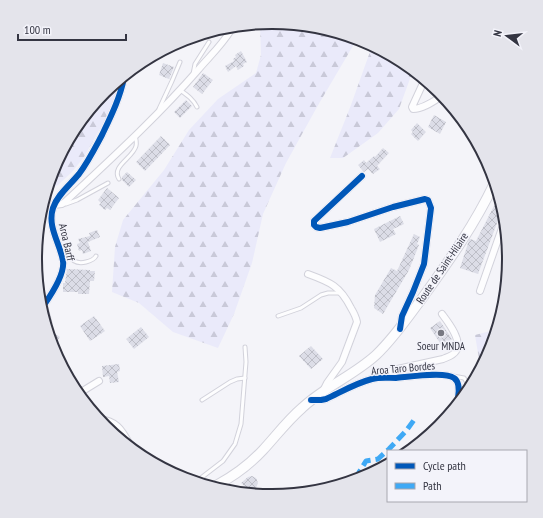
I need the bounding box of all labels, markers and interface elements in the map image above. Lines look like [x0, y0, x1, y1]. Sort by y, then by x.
scale bar [18, 16, 126, 42]
north arrow [487, 16, 527, 56]
text: 100 m [24, 22, 51, 37]
text: N [490, 29, 505, 38]
street label: Aroa Barff [56, 222, 78, 263]
street label: Route de Saint-Hilaire [413, 229, 471, 306]
marker: Soeur MNDA [436, 328, 446, 338]
place label: Soeur MNDA [417, 339, 466, 353]
street label: Aroa Taro Bordes [371, 358, 436, 378]
legend [387, 450, 527, 502]
text: Cycle path [423, 458, 466, 473]
text: Path [423, 478, 441, 493]

